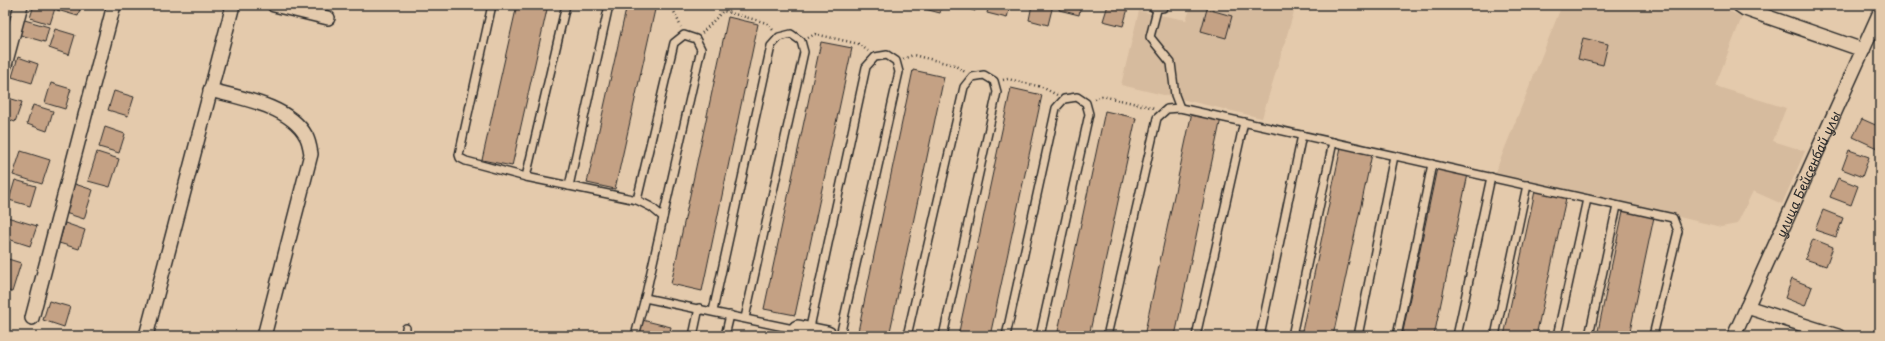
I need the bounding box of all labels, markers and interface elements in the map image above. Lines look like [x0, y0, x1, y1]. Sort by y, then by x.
street label: улица Бейсенбай улы [1770, 107, 1844, 240]

